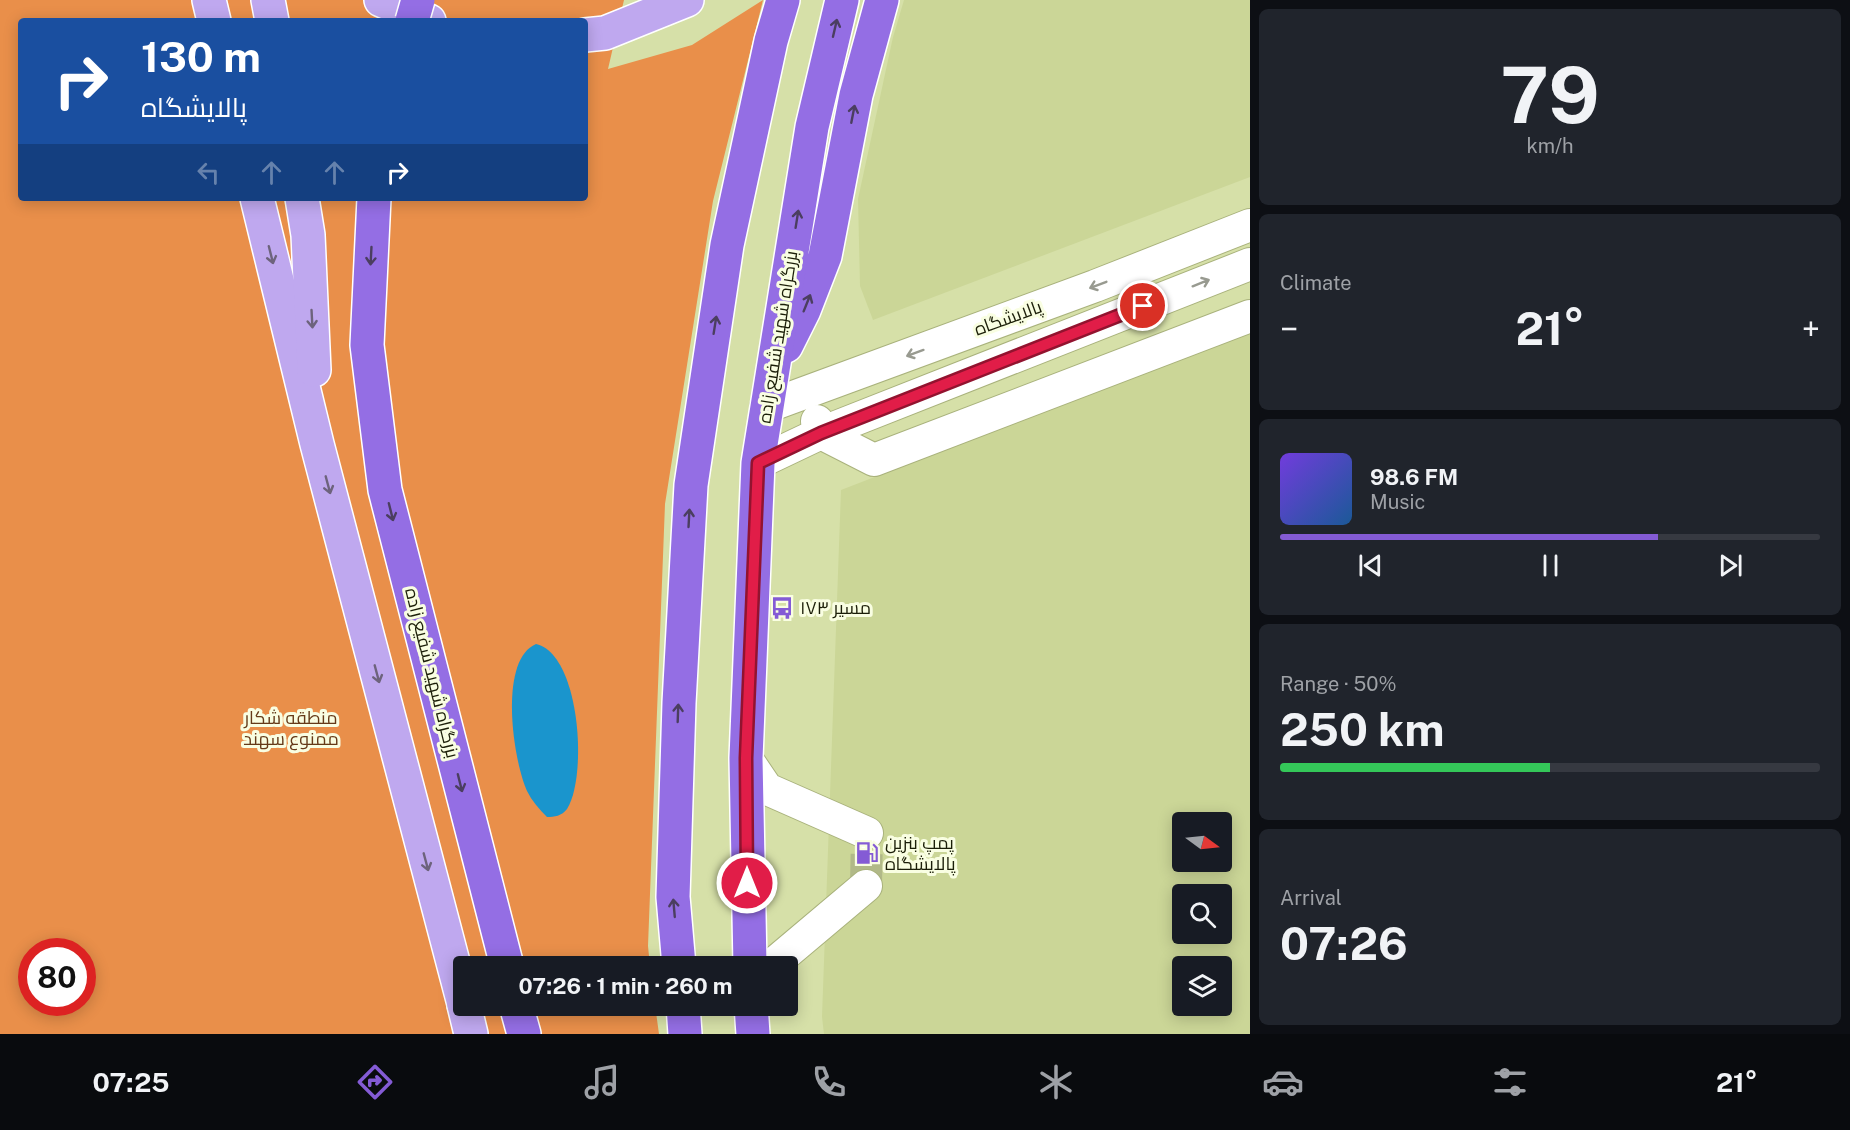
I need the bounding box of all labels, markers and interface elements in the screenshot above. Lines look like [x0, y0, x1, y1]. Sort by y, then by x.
one-way arrow [830, 19, 842, 38]
text: 130 m [141, 32, 261, 81]
icon: right [42, 42, 120, 120]
text: 79 [1500, 49, 1600, 141]
text: پالایشگاه [141, 91, 247, 123]
one-way arrow [848, 105, 859, 124]
text: km/h [1526, 134, 1574, 158]
icon: left [192, 156, 225, 189]
icon: ahead [255, 156, 288, 189]
icon: ahead [318, 156, 351, 189]
icon: right [381, 156, 414, 189]
one-way arrow [791, 209, 802, 229]
one-way arrow [266, 245, 278, 264]
one-way arrow [365, 246, 376, 266]
street label: بزرگراه شهید شفیع زاده [753, 249, 803, 425]
text: Climate [1280, 271, 1352, 295]
one-way arrow [1191, 277, 1210, 288]
one-way arrow [1089, 280, 1107, 291]
pin [1117, 280, 1168, 331]
icon: arrive [1126, 289, 1159, 322]
one-way arrow [802, 294, 813, 313]
street label: پالایشگاه [971, 296, 1045, 341]
text: 21° [1515, 302, 1585, 355]
one-way arrow [306, 308, 317, 328]
text: − [1280, 310, 1298, 348]
text: + [1802, 310, 1820, 348]
one-way arrow [710, 316, 721, 335]
one-way arrow [906, 348, 925, 359]
text: 98.6 FM [1370, 464, 1458, 490]
one-way arrow [322, 475, 334, 494]
text: Music [1370, 490, 1425, 514]
one-way arrow [386, 503, 397, 522]
one-way arrow [684, 509, 695, 529]
icon: previous [1354, 549, 1387, 582]
icon: pause [1534, 549, 1567, 582]
icon: next [1714, 549, 1747, 582]
street label: بزرگراه شهید شفیع زاده [399, 586, 464, 761]
bus stop icon: مسیر ۱۷۳ [769, 595, 795, 621]
place label: مسیر ۱۷۳ [800, 597, 871, 619]
one-way arrow [372, 664, 383, 683]
text: Range · 50% [1280, 672, 1397, 696]
one-way arrow [673, 703, 684, 723]
text: 250 km [1280, 703, 1444, 756]
park label: منطقه شکار ممنوع سهند [243, 707, 339, 751]
one-way arrow [454, 773, 466, 792]
north arrow [1172, 812, 1232, 872]
map controls [1172, 812, 1232, 1016]
place label: پمپ بنزین پالایشگاه [885, 832, 956, 876]
fuel station icon: پمپ بنزین پالایشگاه [854, 840, 880, 866]
position arrow [715, 851, 779, 915]
one-way arrow [421, 852, 433, 871]
button: search [1172, 884, 1232, 944]
text: Arrival [1280, 886, 1342, 910]
one-way arrow [668, 898, 679, 918]
text: 07:26 [1280, 917, 1408, 970]
speed limit sign: 80 [18, 938, 96, 1016]
button: layers [1172, 956, 1232, 1016]
text: 07:26 · 1 min · 260 m [519, 973, 732, 999]
icon: directions [354, 1061, 396, 1103]
icon: music [581, 1061, 623, 1103]
icon: phone [808, 1061, 850, 1103]
icon: climate [1035, 1061, 1077, 1103]
icon: car [1262, 1061, 1304, 1103]
icon: filters [1489, 1061, 1531, 1103]
text: 07:25 [92, 1066, 170, 1098]
text: 21° [1716, 1066, 1757, 1098]

